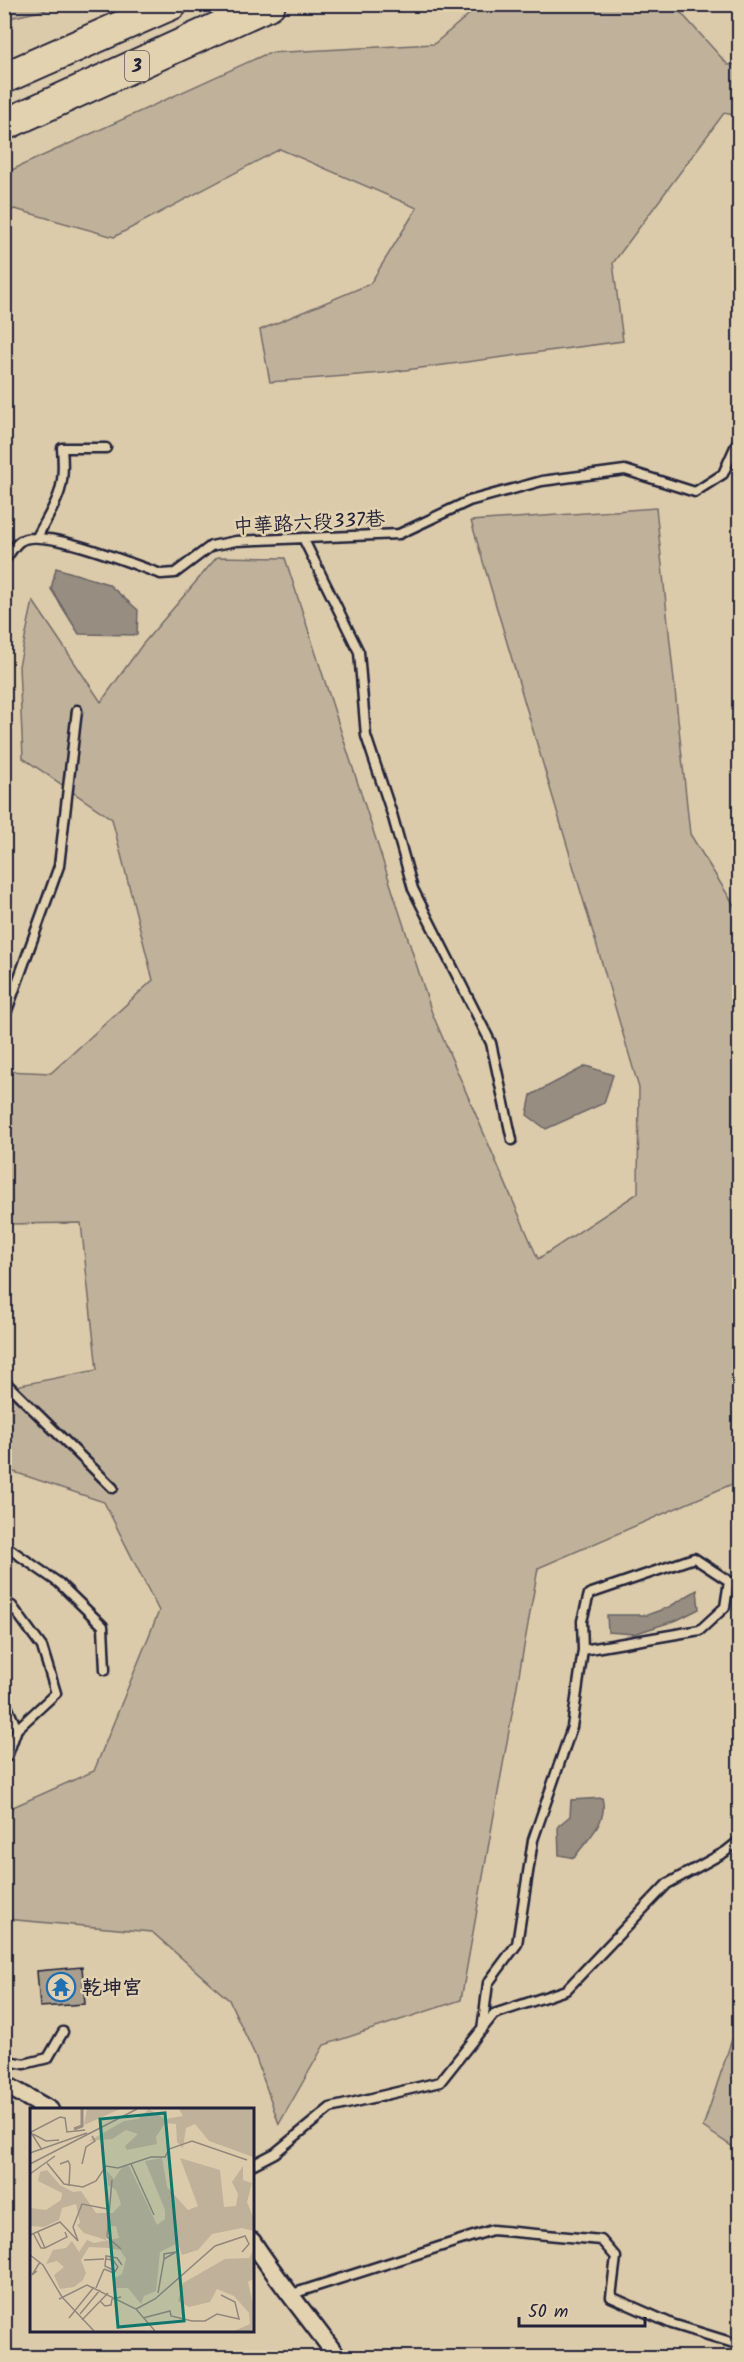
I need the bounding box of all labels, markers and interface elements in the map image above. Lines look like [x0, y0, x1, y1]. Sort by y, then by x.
road number: 3 [125, 51, 149, 81]
street label: 中華路六段337巷 [232, 504, 387, 544]
temple icon: 乾坤宮 [45, 1971, 77, 2003]
place label: 乾坤宮 [82, 1973, 142, 2005]
inset map [30, 2108, 254, 2332]
scale bar [519, 2290, 645, 2328]
text: 50 m [528, 2298, 568, 2327]

